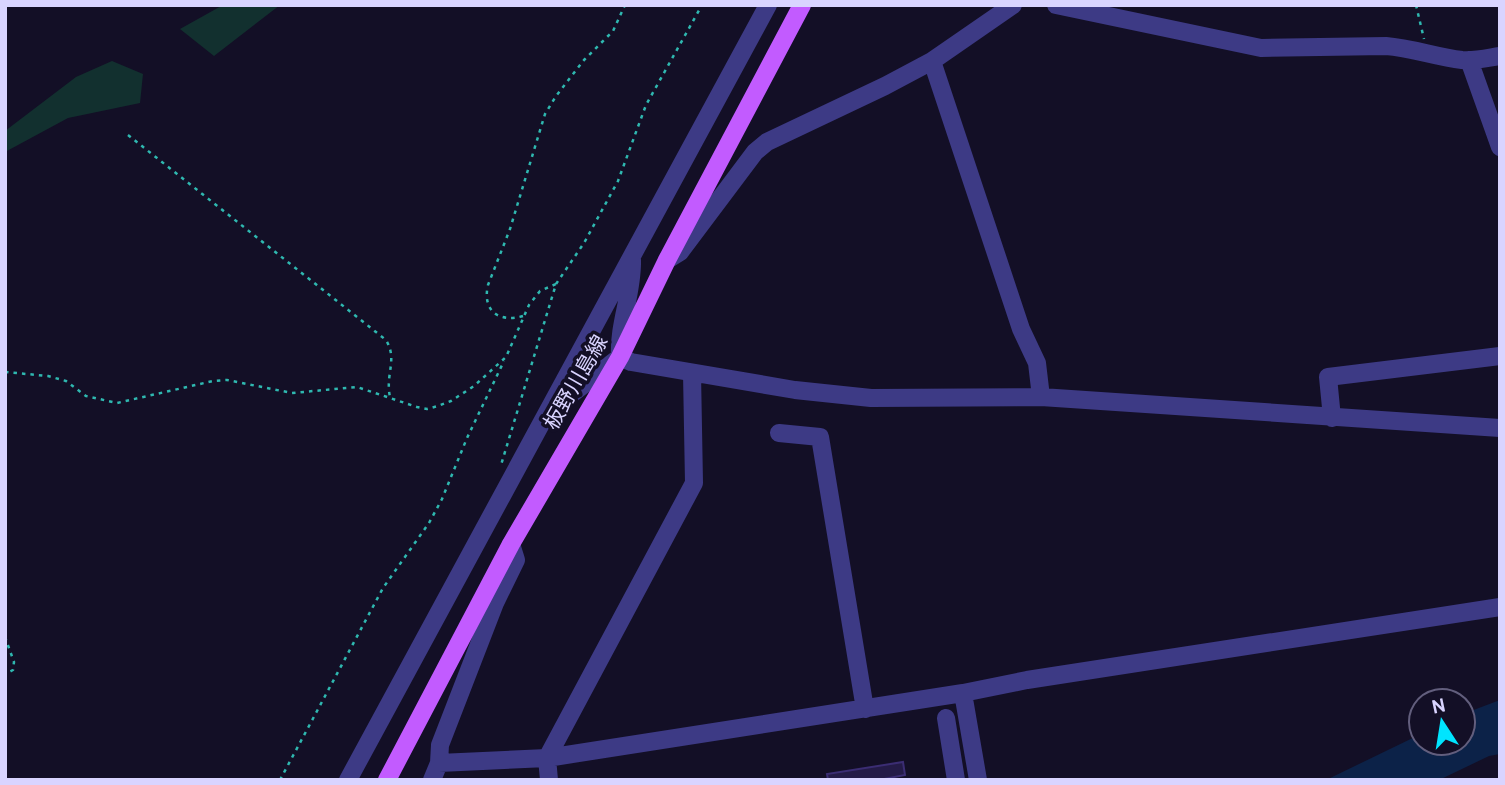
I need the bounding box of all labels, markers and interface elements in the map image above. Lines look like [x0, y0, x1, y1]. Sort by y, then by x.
street label: 板野川島線 [539, 331, 615, 435]
north arrow [1407, 687, 1477, 757]
text: N [1430, 694, 1448, 720]

